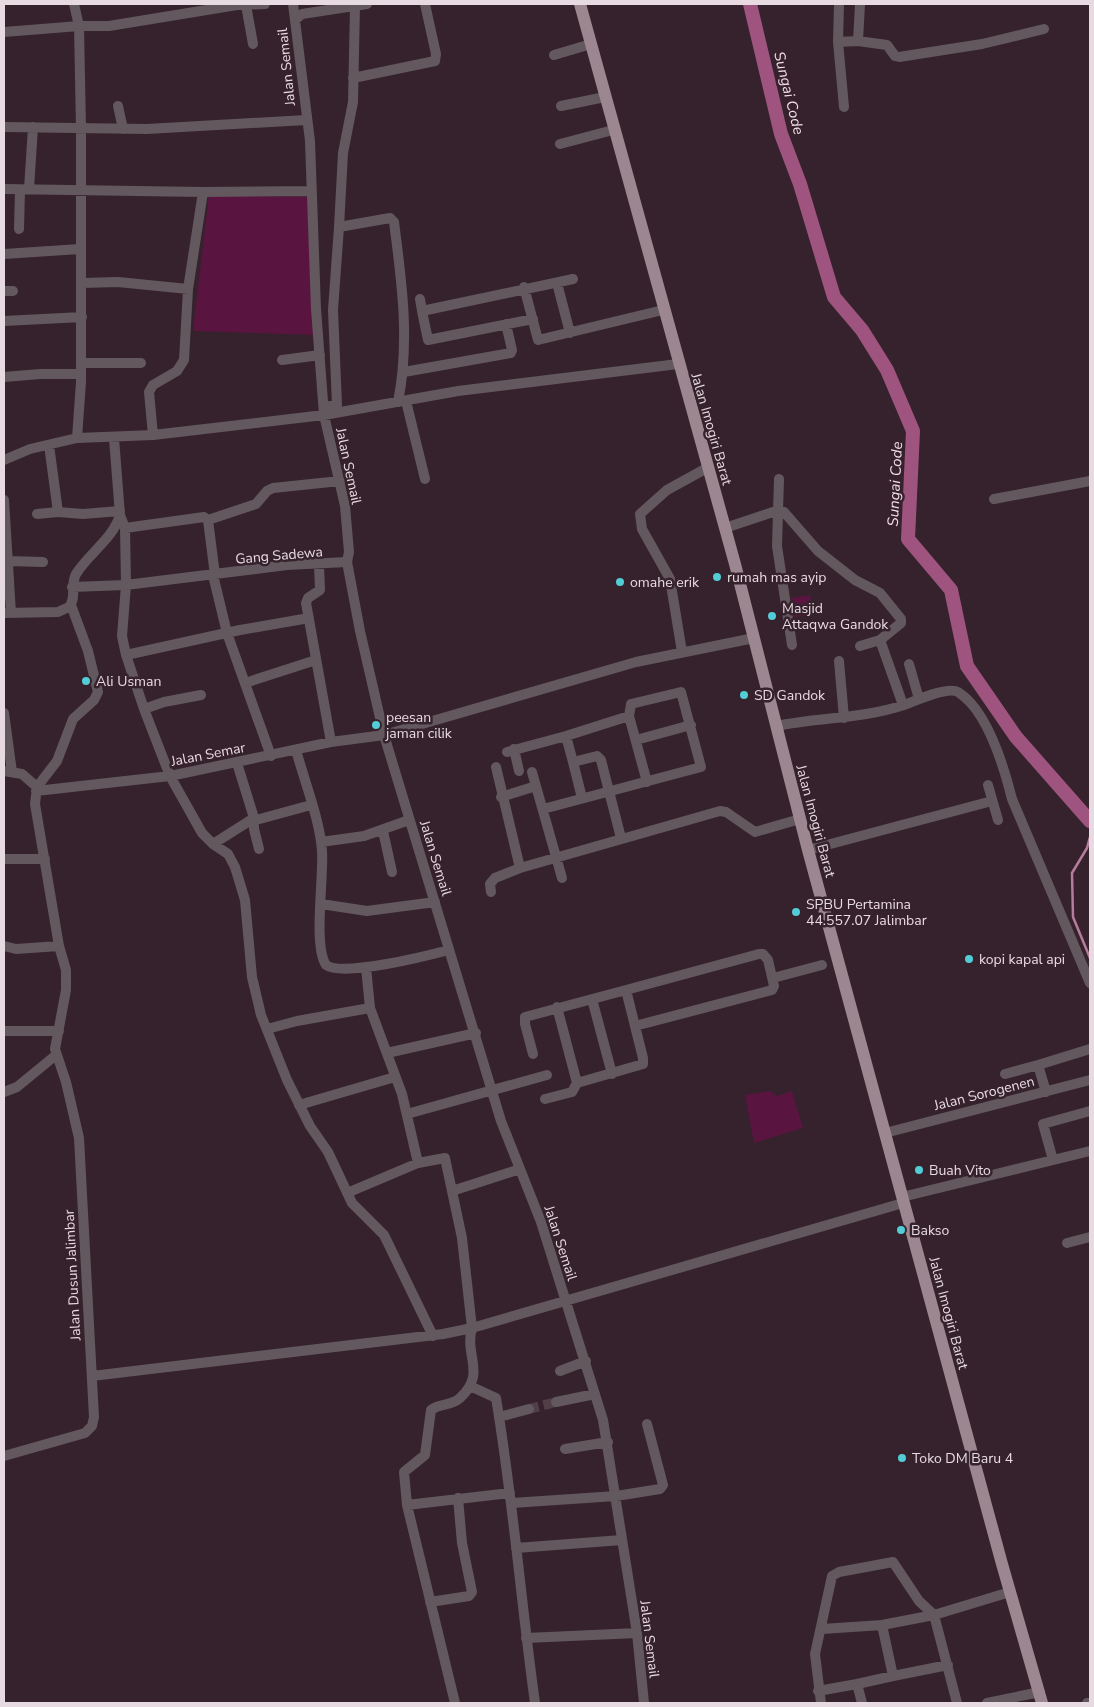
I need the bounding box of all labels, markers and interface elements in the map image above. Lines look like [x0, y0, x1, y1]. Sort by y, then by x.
street label: Jalan Semail [273, 26, 300, 108]
water label: Sungai Code [769, 49, 809, 137]
street label: Jalan Imogiri Barat [686, 370, 737, 488]
street label: Jalan Semail [331, 425, 366, 507]
water label: Sungai Code [883, 441, 907, 527]
street label: Gang Sadewa [234, 542, 324, 569]
place label: rumah mas ayip [727, 568, 827, 587]
marker: rumah mas ayip [711, 571, 723, 583]
place label: omahe erik [630, 573, 700, 592]
marker: omahe erik [614, 576, 626, 588]
place label: Masjid Attaqwa Gandok [782, 599, 889, 634]
marker: Masjid Attaqwa Gandok [766, 610, 778, 622]
place label: Ali Usman [96, 672, 161, 691]
marker: Ali Usman [80, 675, 92, 687]
place label: SD Gandok [754, 686, 826, 705]
marker: SD Gandok [738, 689, 750, 701]
place label: peesan jaman cilik [385, 708, 453, 743]
marker: peesan jaman cilik [370, 719, 382, 731]
street label: Jalan Semar [168, 738, 247, 771]
street label: Jalan Imogiri Barat [791, 762, 840, 880]
street label: Jalan Semail [415, 817, 456, 899]
place label: SPBU Pertamina 44.557.07 Jalimbar [806, 895, 927, 930]
marker: SPBU Pertamina 44.557.07 Jalimbar [790, 906, 802, 918]
place label: kopi kapal api [979, 950, 1065, 969]
marker: kopi kapal api [963, 953, 975, 965]
street label: Jalan Sorogenen [931, 1072, 1036, 1115]
place label: Buah Vito [929, 1161, 991, 1180]
marker: Buah Vito [913, 1164, 925, 1176]
street label: Jalan Semail [539, 1202, 582, 1284]
street label: Jalan Dusun Jalimbar [60, 1209, 85, 1342]
place label: Bakso [911, 1221, 949, 1240]
marker: Bakso [895, 1224, 907, 1236]
street label: Jalan Imogiri Barat [924, 1254, 973, 1372]
place label: Toko DM Baru 4 [912, 1449, 1013, 1468]
marker: Toko DM Baru 4 [896, 1452, 908, 1464]
street label: Jalan Semail [635, 1598, 664, 1680]

